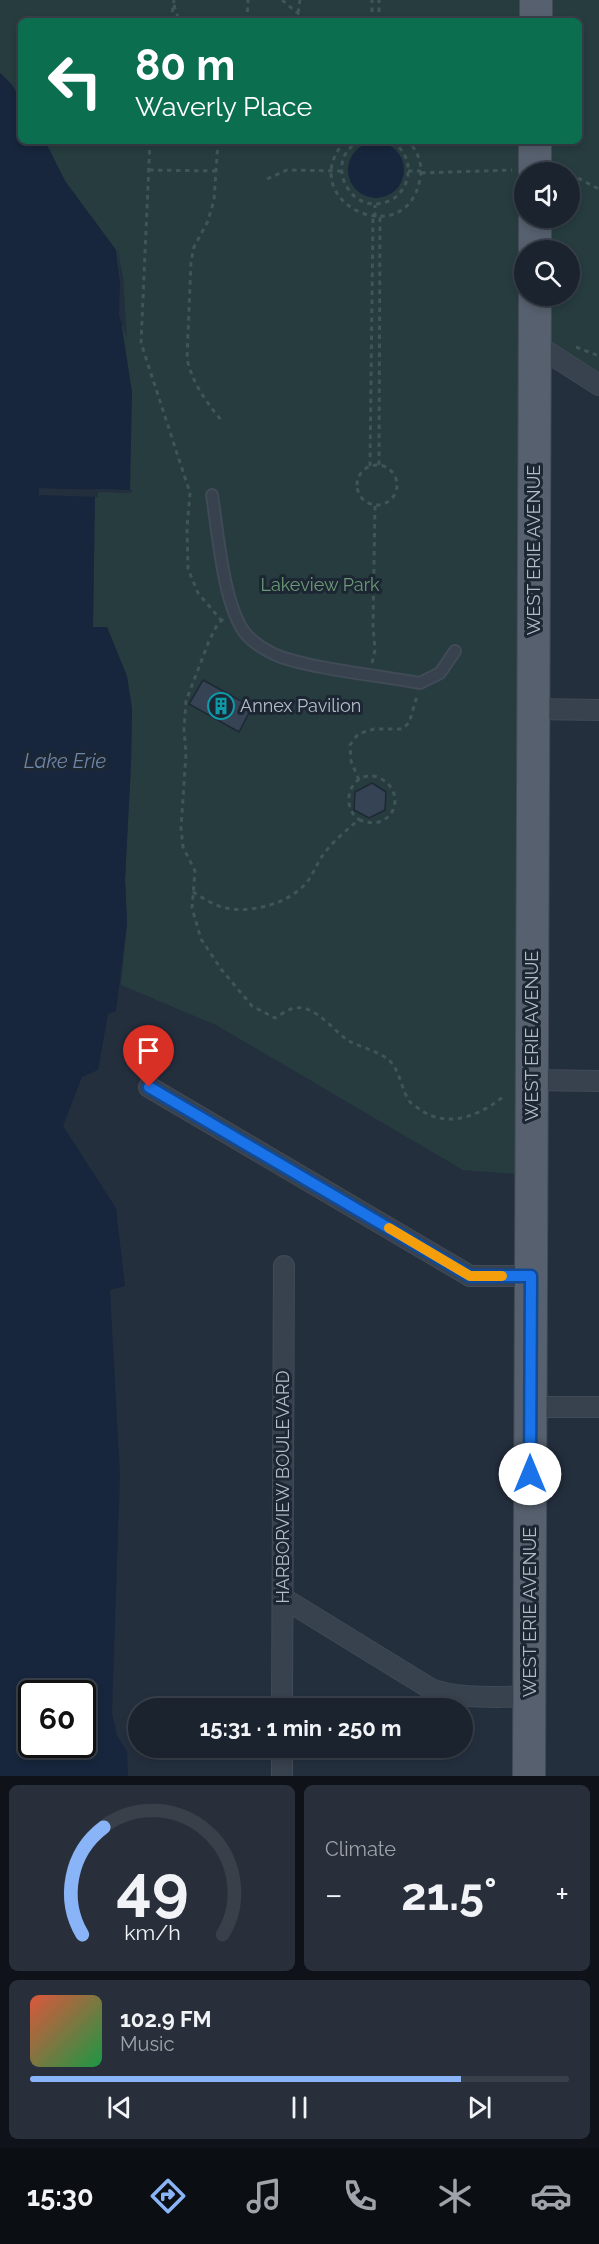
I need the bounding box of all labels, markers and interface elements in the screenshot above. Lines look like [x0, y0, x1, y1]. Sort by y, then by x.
text: 80 m [135, 41, 235, 90]
icon: left [36, 42, 114, 120]
text: Waverly Place [135, 91, 312, 122]
map controls [514, 162, 580, 306]
button: sound [514, 162, 580, 228]
button: search [514, 240, 580, 306]
street label: WEST ERIE AVENUE [523, 465, 544, 635]
park label: Lakeview Park [261, 574, 380, 595]
building icon: Annex Pavilion [206, 691, 236, 721]
place label: Annex Pavilion [240, 695, 361, 716]
water label: Lake Erie [24, 749, 106, 773]
street label: WEST ERIE AVENUE [521, 951, 542, 1121]
pin [123, 1025, 174, 1087]
icon: arrive [132, 1034, 165, 1067]
street label: HARBORVIEW BOULEVARD [272, 1370, 293, 1604]
position arrow [498, 1442, 562, 1506]
street label: WEST ERIE AVENUE [519, 1527, 540, 1697]
speed limit sign: 60 [18, 1680, 96, 1758]
text: 15:31 · 1 min · 250 m [199, 1715, 402, 1741]
text: Climate [325, 1837, 396, 1861]
text: 49 [116, 1850, 188, 1924]
text: 21.5° [401, 1868, 497, 1921]
text: − [325, 1875, 343, 1914]
text: + [555, 1875, 569, 1914]
text: km/h [124, 1920, 180, 1945]
text: 102.9 FM [120, 2006, 212, 2032]
text: Music [120, 2032, 174, 2056]
icon: previous [103, 2091, 136, 2124]
icon: pause [283, 2091, 316, 2124]
icon: next [463, 2091, 496, 2124]
icon: directions [147, 2175, 189, 2217]
icon: music [243, 2175, 285, 2217]
icon: phone [339, 2175, 381, 2217]
icon: climate [434, 2175, 476, 2217]
icon: car [530, 2175, 572, 2217]
text: 15:30 [27, 2181, 93, 2212]

